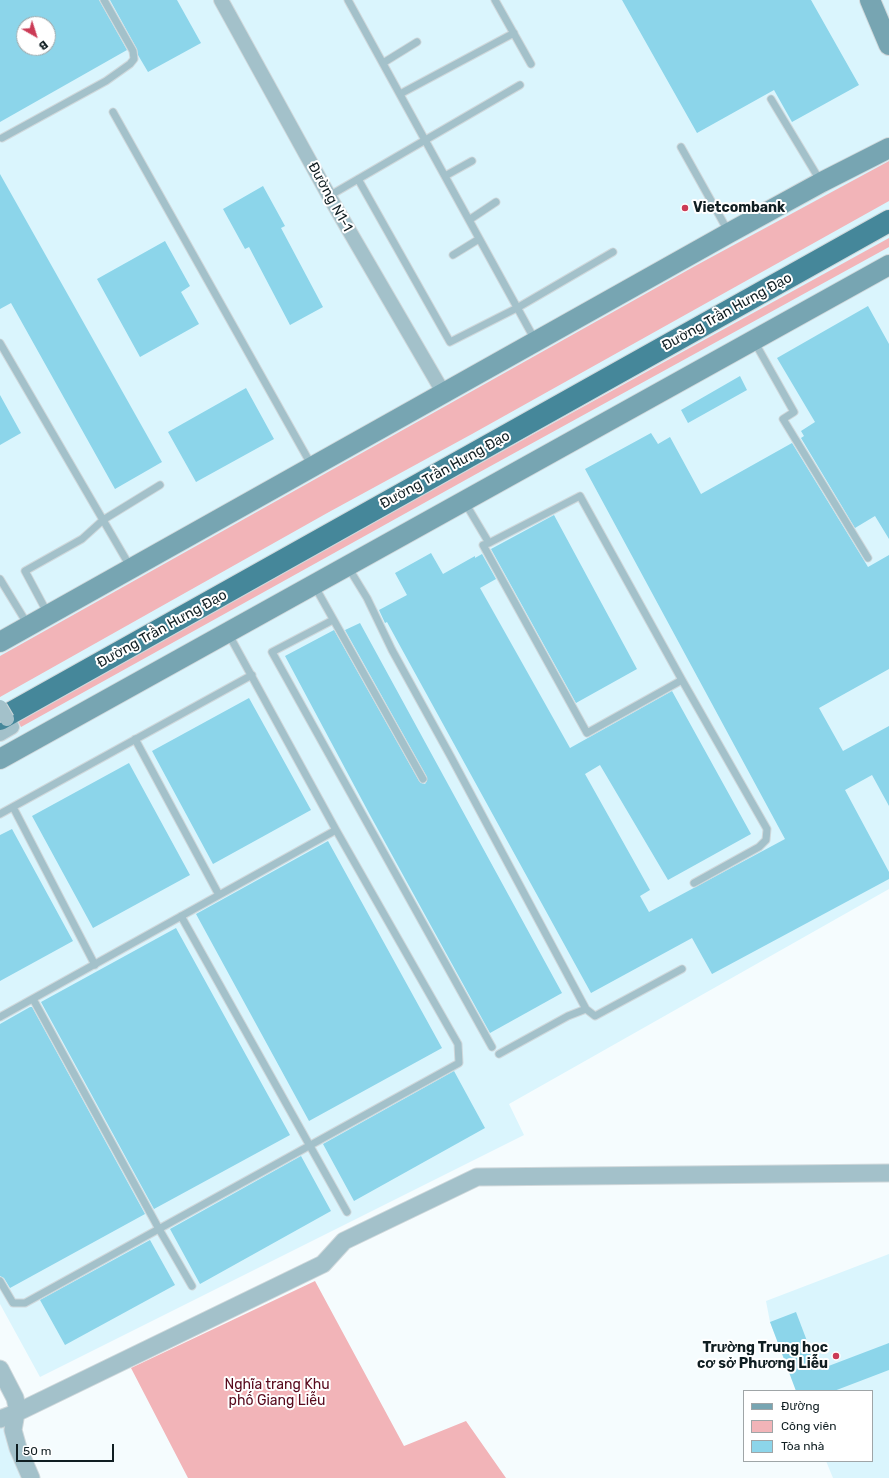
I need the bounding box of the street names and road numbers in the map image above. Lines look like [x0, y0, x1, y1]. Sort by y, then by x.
street label: Đường N1-1 [304, 159, 356, 235]
street label: Đường Trần Hưng Đạo [659, 269, 795, 355]
street label: Đường Trần Hưng Đạo [377, 427, 513, 513]
street label: Đường Trần Hưng Đạo [94, 586, 230, 672]

